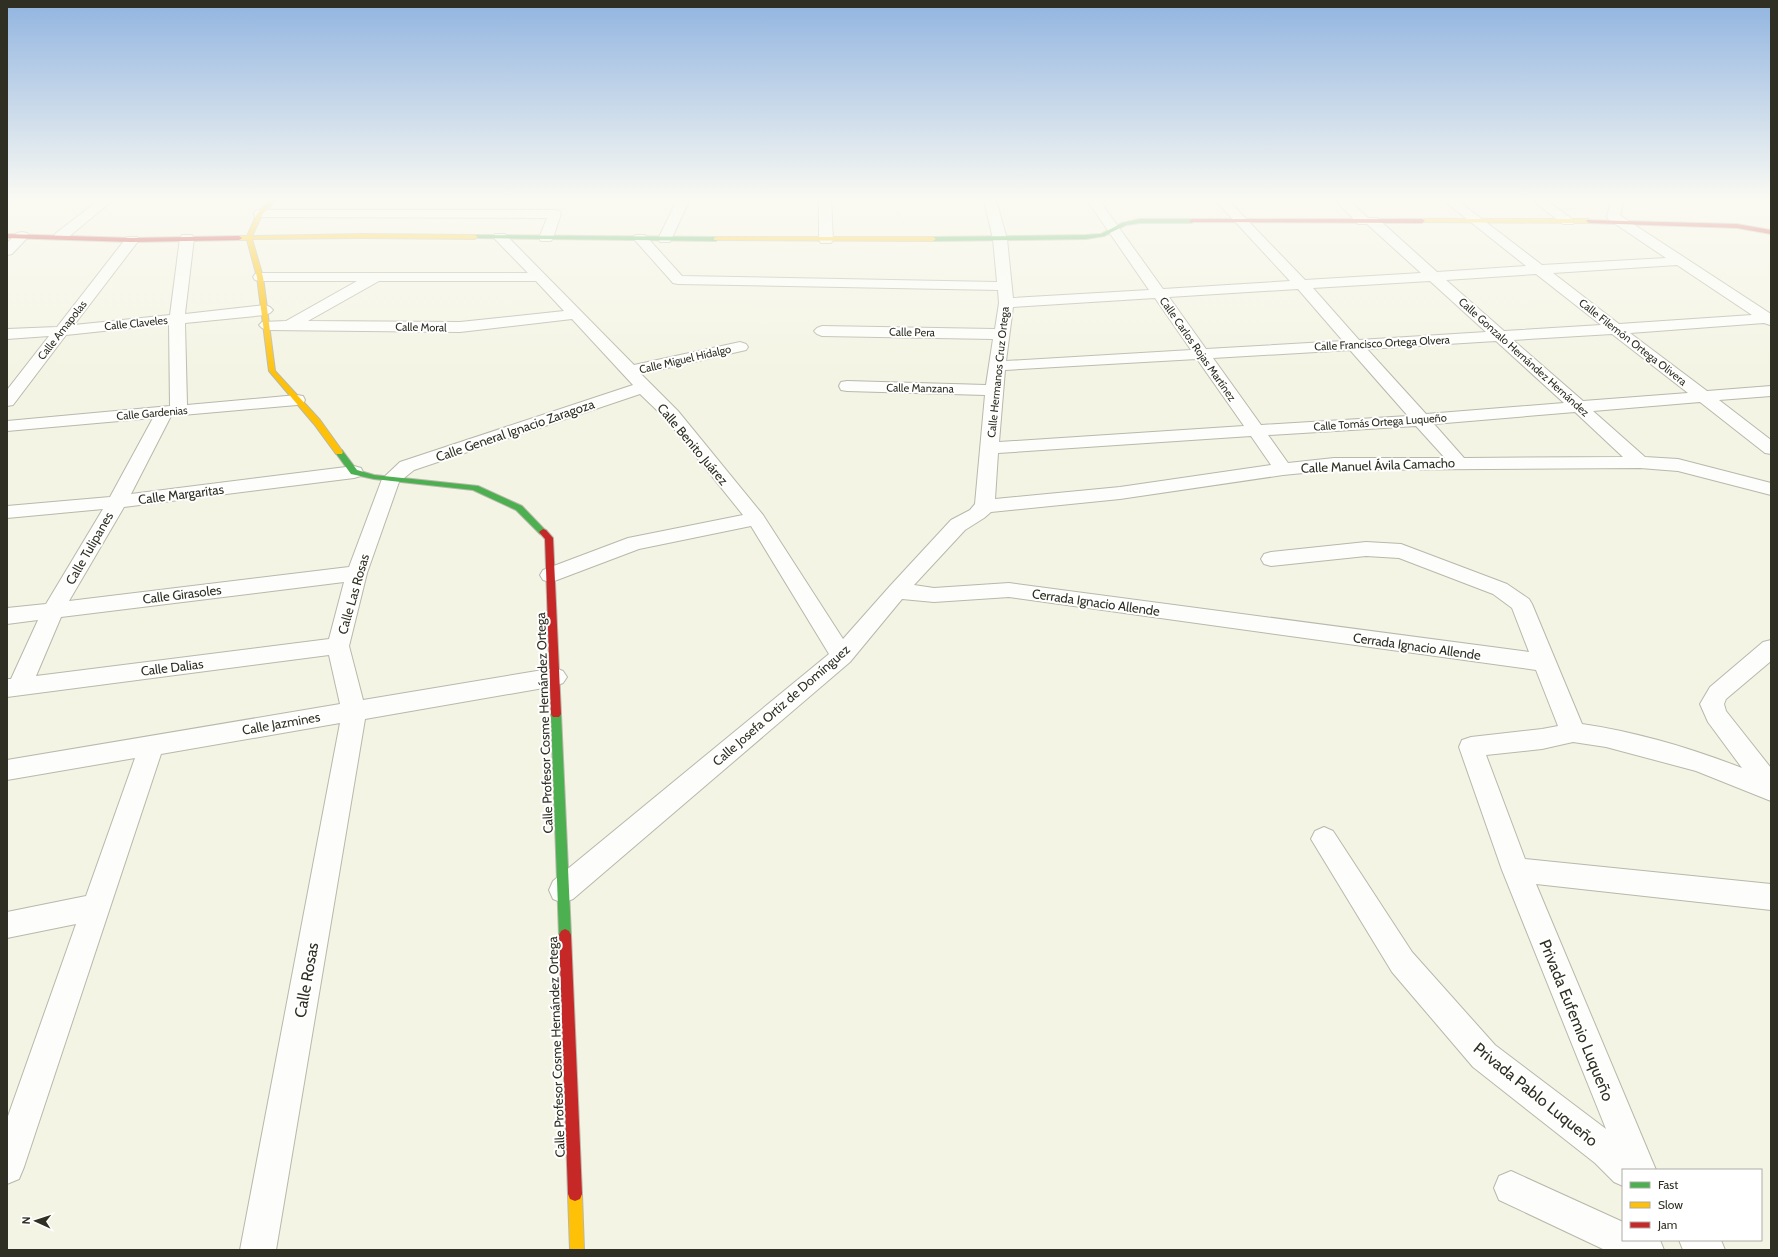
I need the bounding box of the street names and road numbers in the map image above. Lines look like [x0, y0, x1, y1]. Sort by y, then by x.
street label: Calle Carlos Rojas Martínez [1157, 294, 1239, 404]
street label: Calle Gonzalo Hernández Hernández [1456, 294, 1592, 420]
street label: Calle Filemón Ortega Olivera [1576, 295, 1690, 389]
street label: Calle Amapolas [34, 297, 90, 363]
street label: Calle Hermanos Cruz Ortega [984, 305, 1012, 438]
street label: Calle Claveles [104, 313, 169, 333]
street label: Calle Moral [395, 320, 447, 334]
street label: Calle Pera [889, 325, 936, 339]
street label: Calle Francisco Ortega Olvera [1314, 332, 1451, 354]
street label: Calle Miguel Hidalgo [638, 342, 732, 376]
street label: Calle Manzana [886, 380, 955, 396]
street label: Calle General Ignacio Zaragoza [434, 395, 597, 465]
street label: Calle Benito Juárez [654, 400, 732, 488]
street label: Calle Gardenias [116, 403, 189, 423]
street label: Calle Tomás Ortega Luqueño [1313, 410, 1447, 434]
street label: Calle Manuel Ávila Camacho [1301, 453, 1455, 476]
street label: Calle Margaritas [137, 481, 225, 507]
street label: Calle Tulipanes [62, 508, 117, 587]
street label: Calle Las Rosas [334, 551, 372, 636]
street label: Calle Girasoles [142, 581, 223, 607]
street label: Cerrada Ignacio Allende [1031, 585, 1161, 619]
street label: Calle Profesor Cosme Hernández Ortega [532, 611, 556, 834]
street label: Cerrada Ignacio Allende [1352, 629, 1482, 663]
street label: Calle Josefa Ortiz de Domínguez [709, 641, 853, 769]
street label: Calle Dalias [140, 655, 205, 679]
street label: Calle Jazmines [241, 708, 322, 738]
street label: Calle Profesor Cosme Hernández Ortega [544, 935, 568, 1158]
street label: Privada Eufemio Luqueño [1535, 937, 1618, 1104]
street label: Calle Rosas [291, 941, 323, 1019]
street label: Privada Pablo Luqueño [1470, 1038, 1602, 1150]

